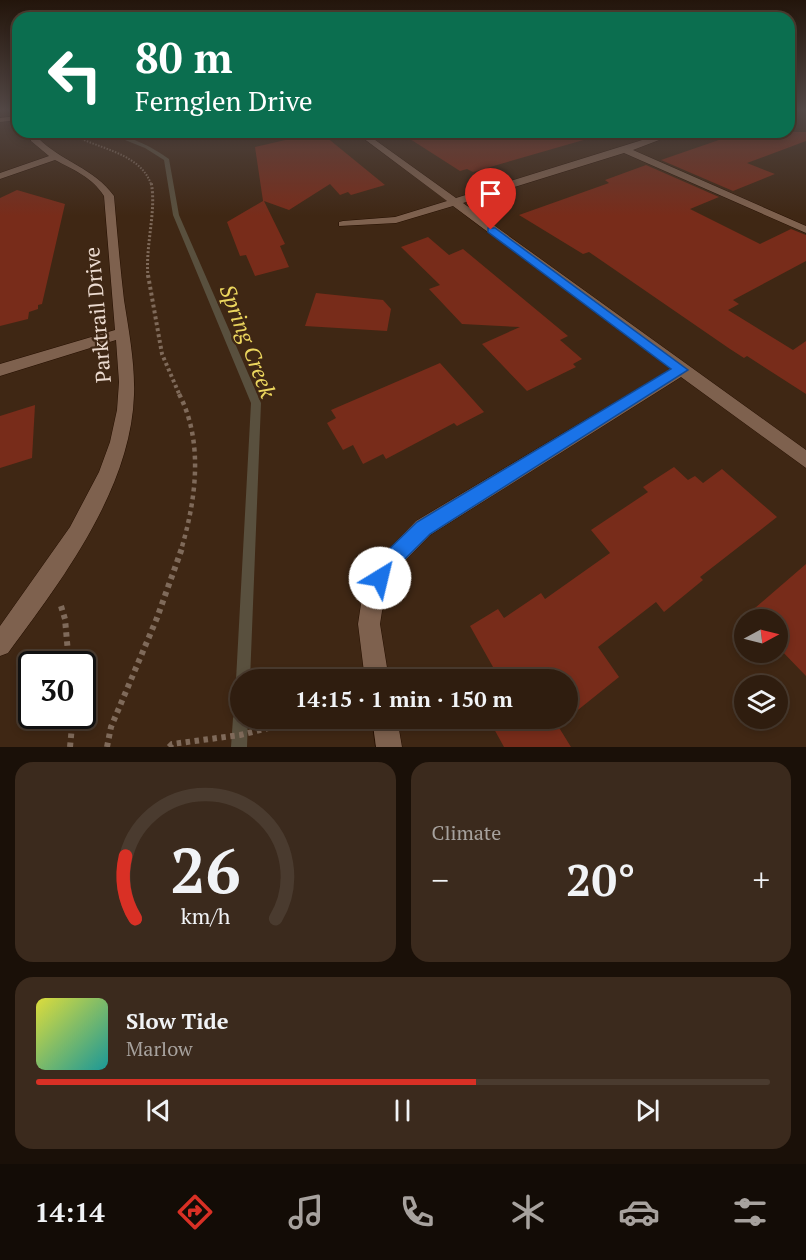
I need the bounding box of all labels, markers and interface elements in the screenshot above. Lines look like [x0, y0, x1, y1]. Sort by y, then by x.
text: 80 m [135, 29, 233, 85]
icon: left [36, 36, 114, 114]
text: Fernglen Drive [135, 83, 313, 119]
pin [465, 168, 516, 230]
icon: arrive [474, 177, 507, 210]
street label: Parktrail Drive [77, 246, 117, 384]
water label: Spring Creek [214, 280, 284, 402]
position arrow [348, 546, 412, 610]
north arrow [734, 609, 788, 663]
map controls [734, 609, 788, 729]
speed limit sign: 30 [18, 651, 96, 729]
button: layers [734, 675, 788, 729]
text: 14:15 · 1 min · 150 m [295, 684, 513, 713]
text: Climate [432, 819, 501, 846]
text: 26 [170, 828, 241, 911]
text: 20° [566, 849, 635, 909]
text: − [432, 858, 449, 901]
text: + [752, 858, 770, 901]
text: km/h [180, 902, 230, 930]
text: Slow Tide [126, 1006, 229, 1035]
text: Marlow [126, 1035, 193, 1062]
icon: previous [142, 1094, 175, 1127]
icon: pause [386, 1094, 419, 1127]
icon: next [631, 1094, 664, 1127]
icon: directions [174, 1191, 216, 1233]
icon: music [285, 1191, 327, 1233]
icon: phone [396, 1191, 438, 1233]
icon: climate [507, 1191, 549, 1233]
icon: car [618, 1191, 660, 1233]
icon: filters [729, 1191, 771, 1233]
text: 14:14 [35, 1194, 105, 1230]

